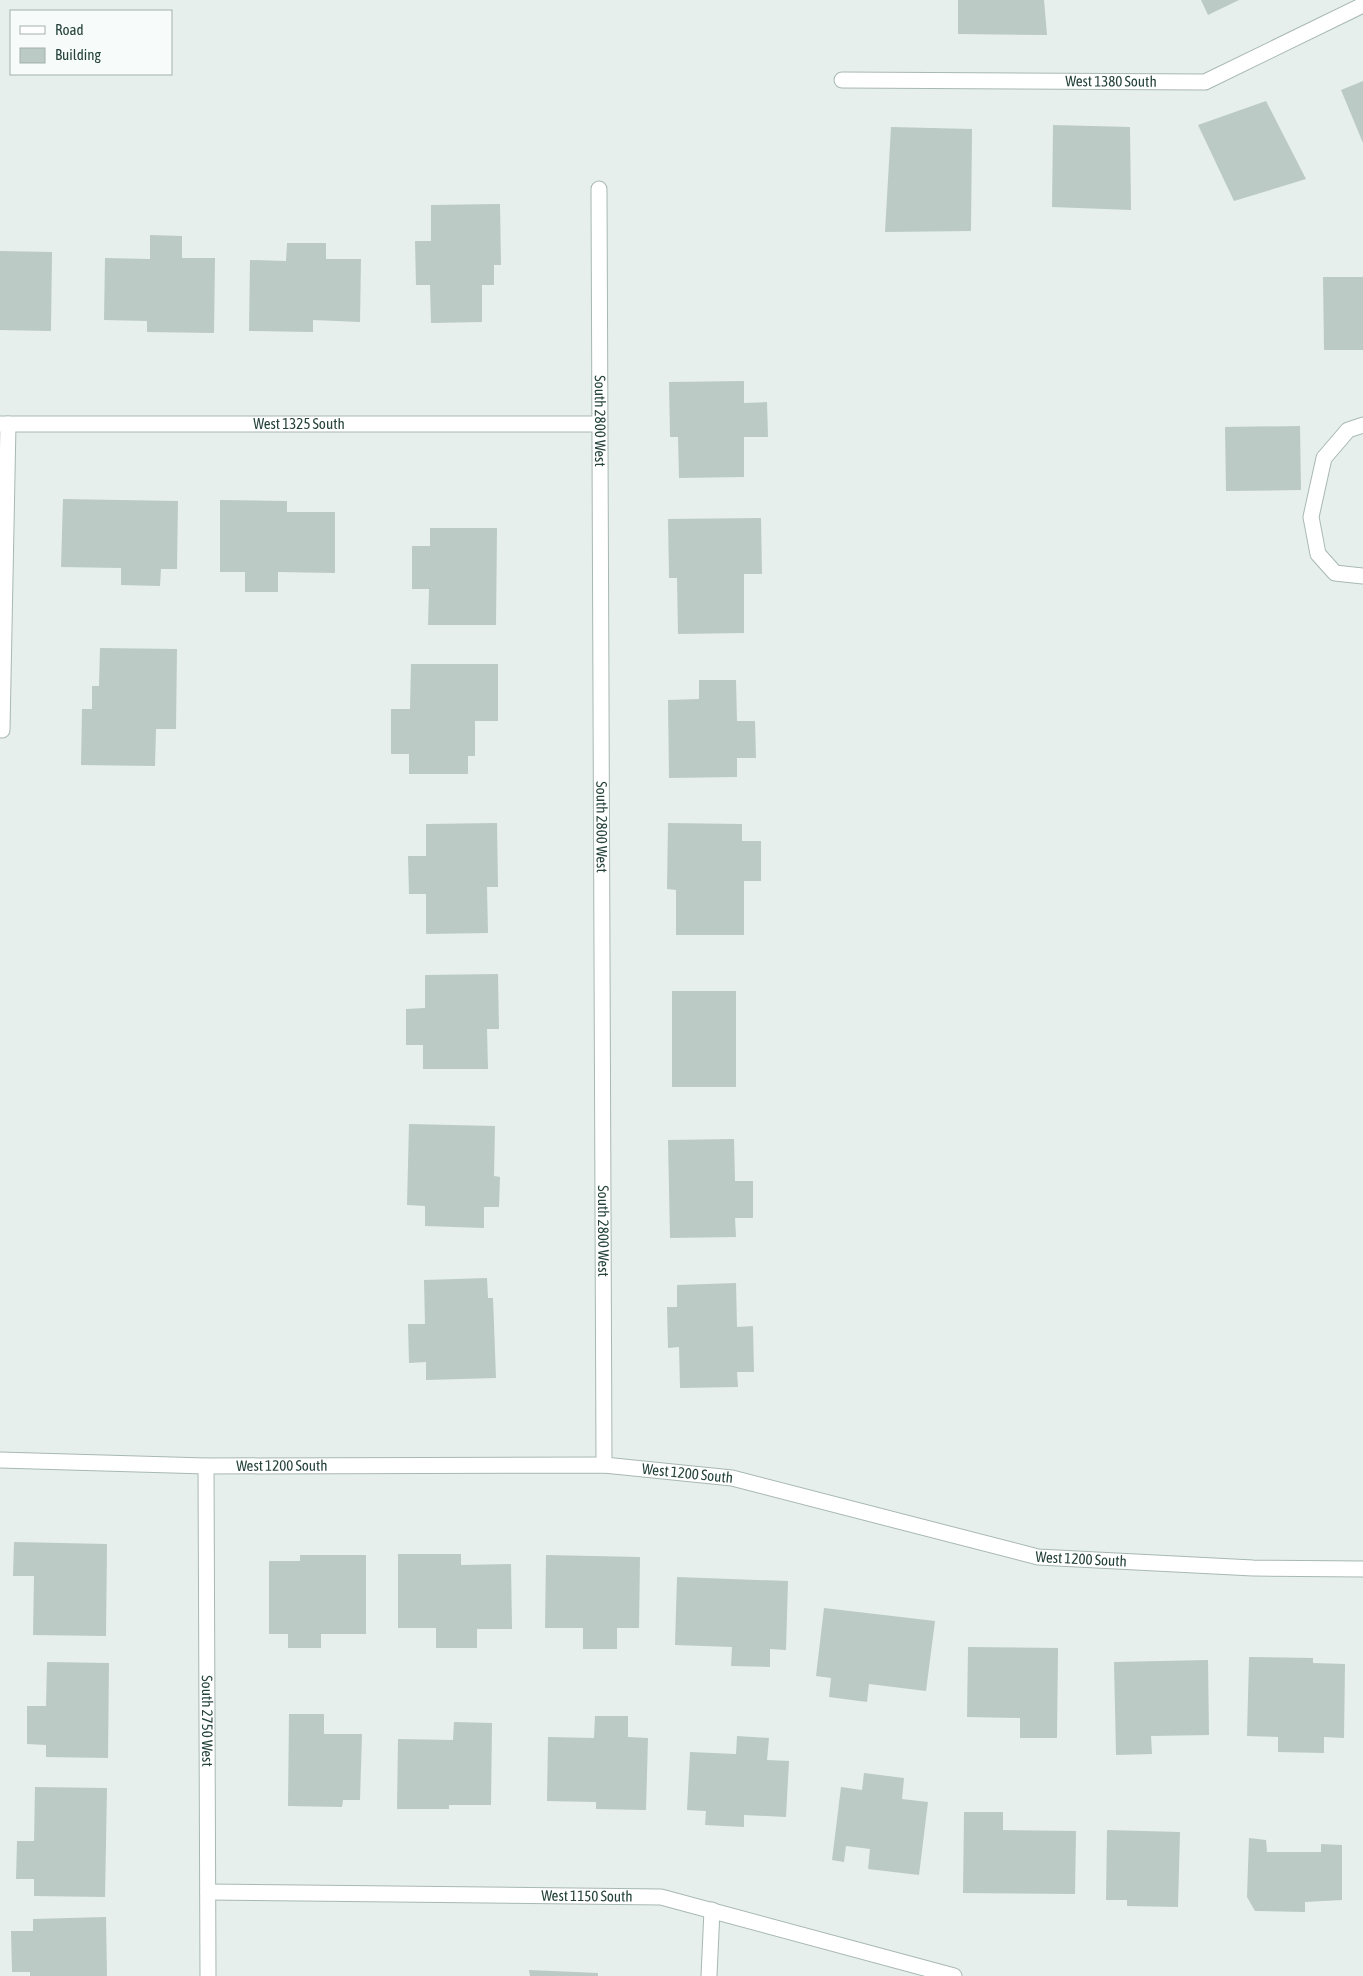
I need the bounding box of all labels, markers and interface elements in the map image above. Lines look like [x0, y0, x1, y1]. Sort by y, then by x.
legend [10, 10, 172, 75]
text: Road [55, 21, 84, 38]
text: Building [55, 46, 101, 63]
street label: West 1380 South [1065, 72, 1157, 90]
street label: South 2800 West [592, 375, 609, 467]
street label: West 1325 South [253, 415, 345, 432]
street label: South 2800 West [593, 781, 611, 873]
street label: South 2800 West [595, 1185, 612, 1277]
street label: West 1200 South [236, 1457, 328, 1474]
street label: West 1200 South [641, 1460, 734, 1486]
street label: West 1200 South [1035, 1548, 1127, 1570]
street label: South 2750 West [199, 1675, 216, 1767]
street label: West 1150 South [541, 1887, 633, 1905]

